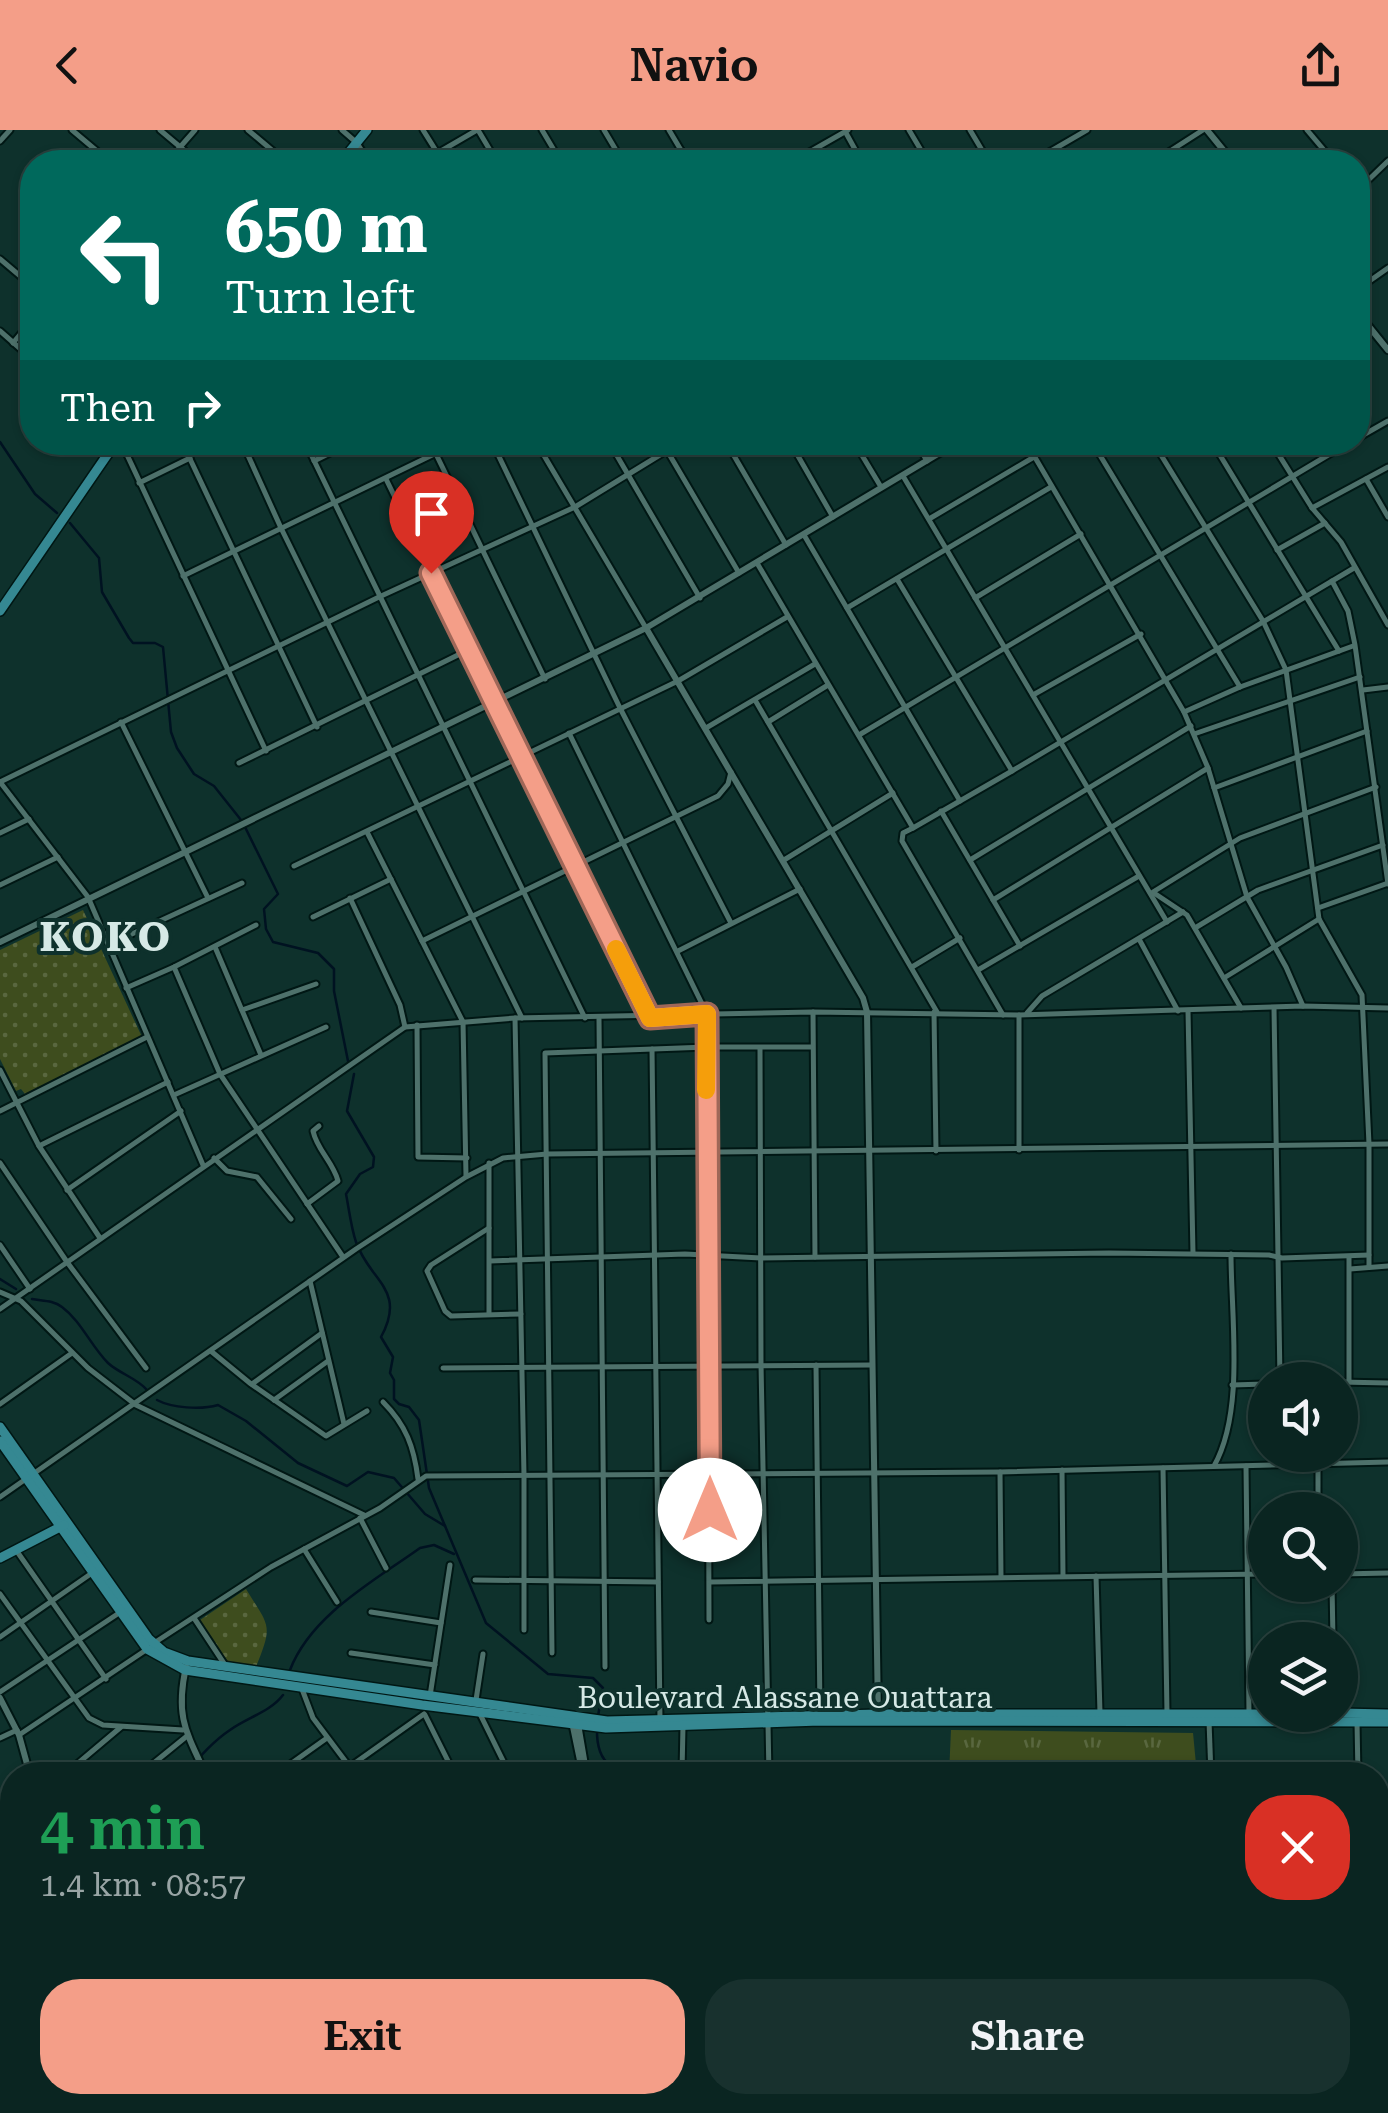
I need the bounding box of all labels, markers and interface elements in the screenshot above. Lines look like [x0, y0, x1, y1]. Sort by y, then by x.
icon: back [40, 38, 95, 93]
icon: share [1293, 38, 1348, 93]
text: Navio [629, 39, 759, 92]
text: 650 m [225, 187, 428, 269]
icon: left [60, 190, 190, 320]
text: Turn left [225, 271, 415, 324]
icon: right [175, 380, 230, 435]
text: Then [60, 386, 155, 430]
pin [389, 471, 474, 574]
icon: arrive [404, 486, 459, 541]
district label: KOKO [39, 914, 173, 961]
map controls [1248, 1362, 1358, 1732]
button: sound [1248, 1362, 1358, 1472]
position arrow [658, 1458, 762, 1562]
button: search [1248, 1492, 1358, 1602]
button: layers [1248, 1622, 1358, 1732]
street label: Boulevard Alassane Ouattara [577, 1680, 993, 1715]
text: 4 min [40, 1793, 205, 1864]
button: close [1245, 1795, 1350, 1900]
text: 1.4 km · 08:57 [40, 1866, 246, 1904]
button: Exit [40, 1979, 685, 2094]
button: Share [705, 1979, 1350, 2094]

